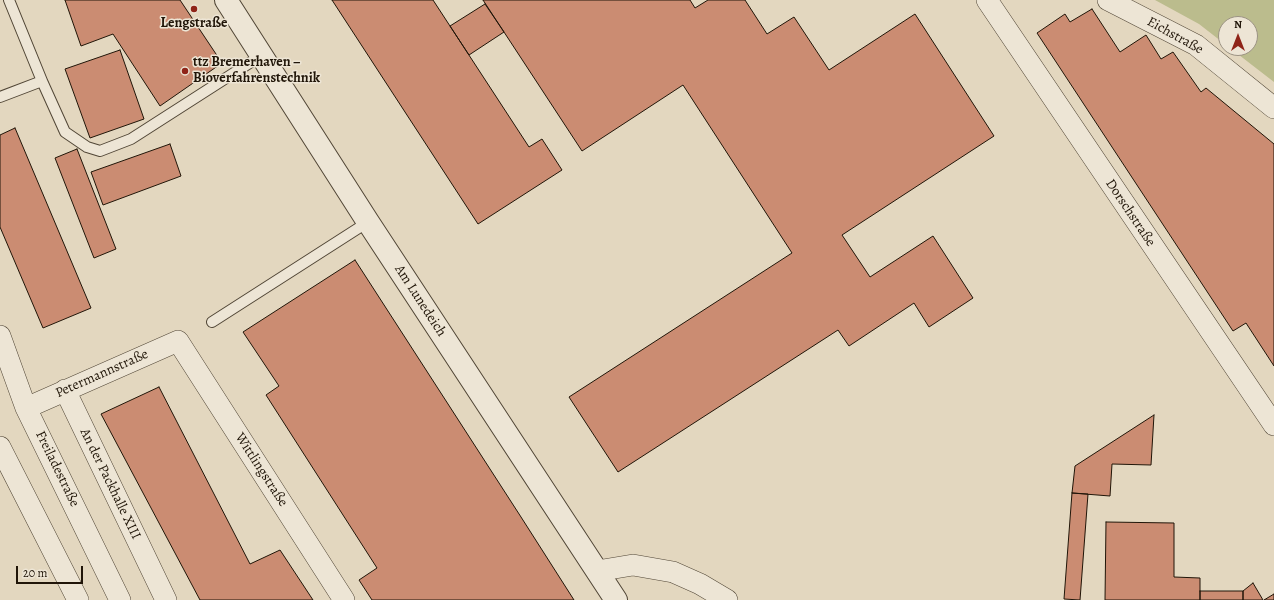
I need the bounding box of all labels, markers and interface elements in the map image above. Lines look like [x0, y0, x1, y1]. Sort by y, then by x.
marker: Lengstraße [189, 4, 199, 14]
street label: Eichstraße [1144, 14, 1206, 58]
place label: Lengstraße [160, 16, 228, 32]
north arrow [1218, 16, 1258, 56]
text: N [1234, 17, 1242, 32]
place label: ttz Bremerhaven – Bioverfahrenstechnik [193, 55, 320, 88]
marker: ttz Bremerhaven – Bioverfahrenstechnik [180, 66, 190, 76]
street label: Dorschstraße [1101, 176, 1159, 250]
street label: Am Lunedeich [391, 262, 449, 340]
street label: Petermannstraße [53, 346, 151, 402]
street label: An der Packhalle XIII [76, 426, 144, 542]
street label: Freiladestraße [31, 428, 83, 510]
street label: Wittlingstraße [231, 430, 291, 510]
scale bar [18, 558, 85, 584]
text: 20 m [23, 565, 47, 581]

